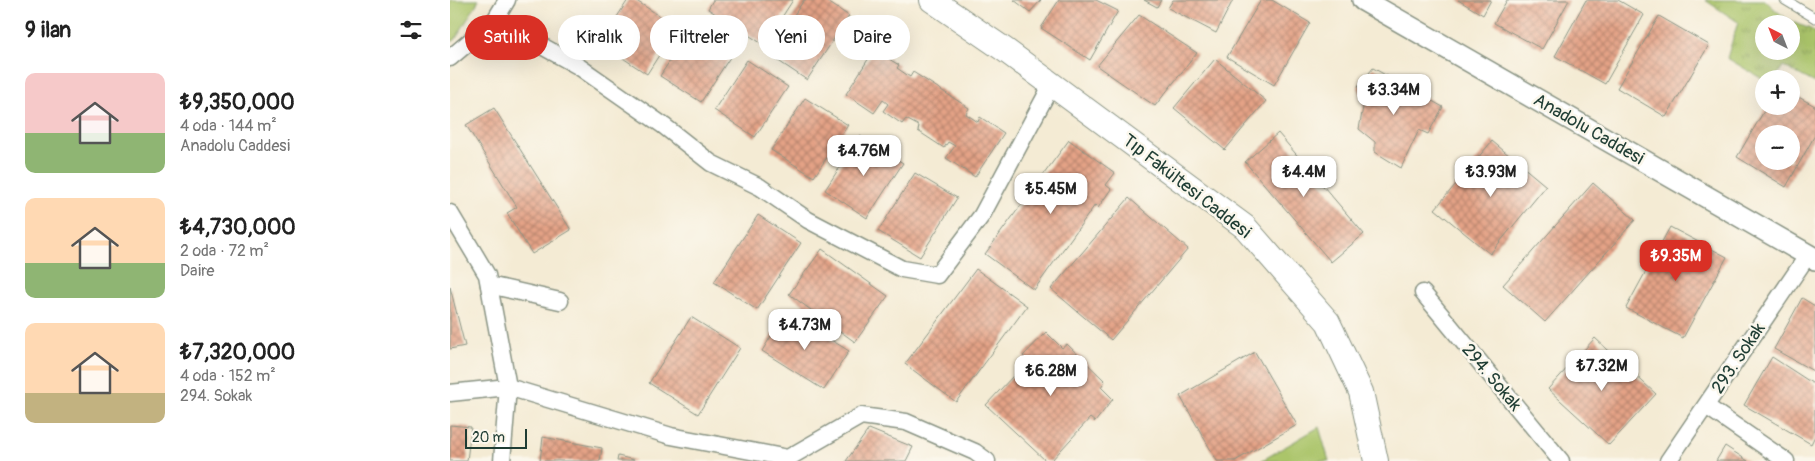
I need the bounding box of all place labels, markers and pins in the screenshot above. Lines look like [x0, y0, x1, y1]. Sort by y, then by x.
pin: ₺3.34M [1353, 74, 1435, 116]
pin: ₺4.76M [823, 134, 905, 177]
pin: ₺4.4M [1269, 156, 1339, 198]
pin: ₺3.93M [1450, 156, 1532, 198]
pin: ₺5.45M [1010, 172, 1092, 215]
pin: ₺9.35M [1635, 240, 1717, 282]
pin: ₺4.73M [764, 308, 846, 351]
pin: ₺7.32M [1561, 350, 1643, 392]
pin: ₺6.28M [1010, 354, 1092, 397]

